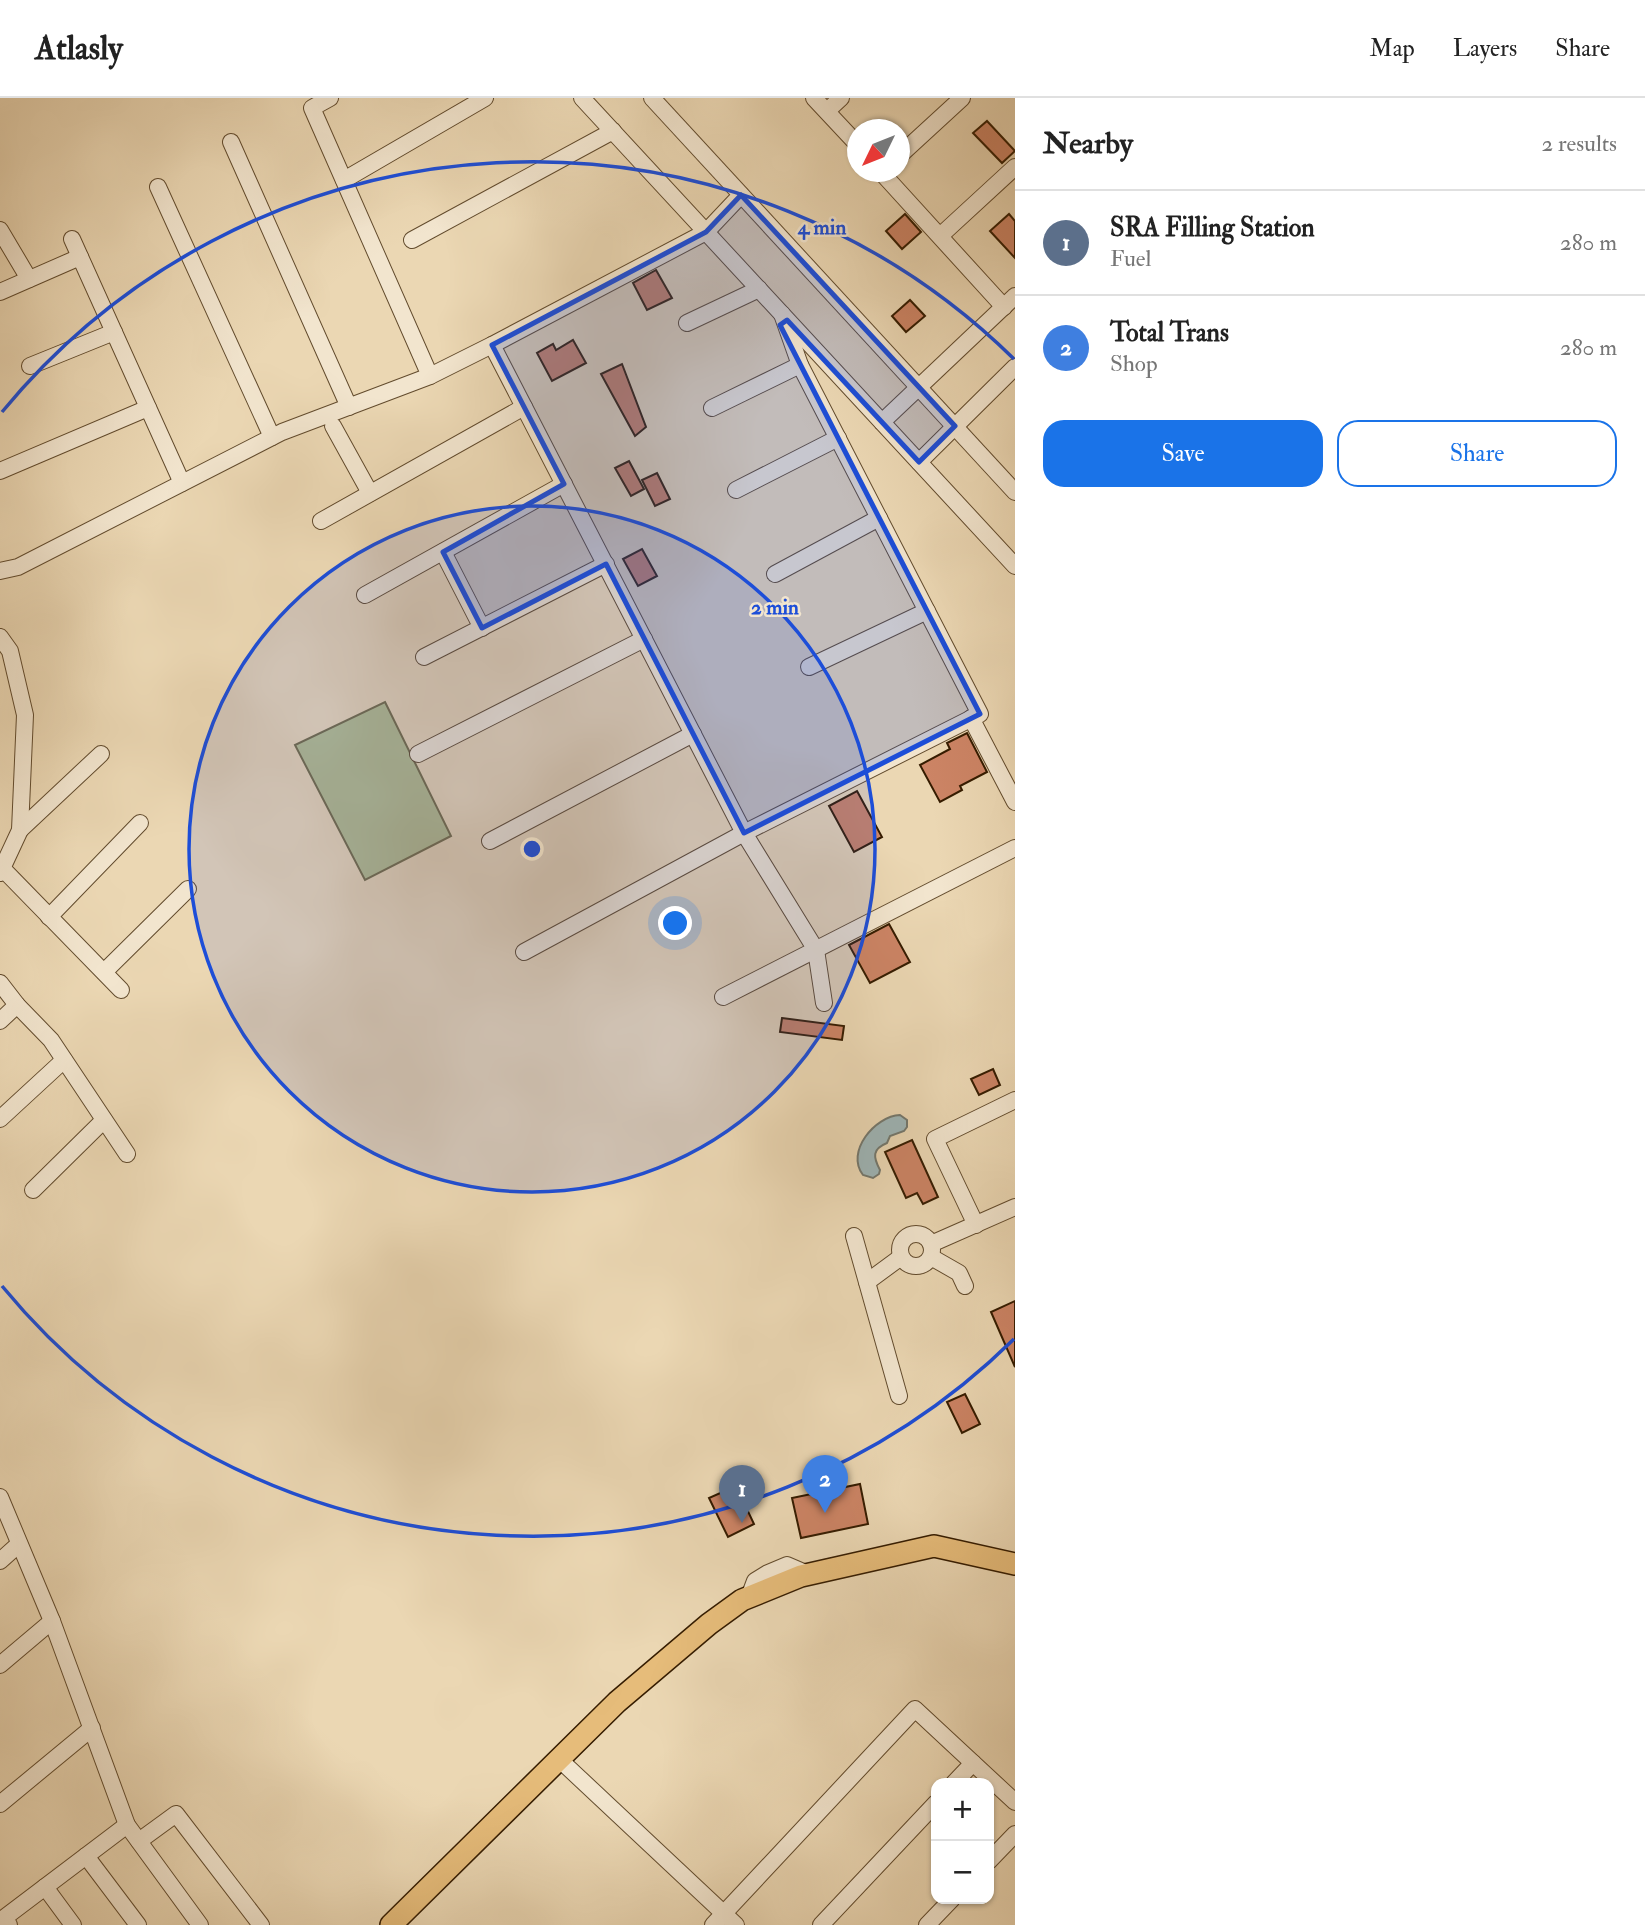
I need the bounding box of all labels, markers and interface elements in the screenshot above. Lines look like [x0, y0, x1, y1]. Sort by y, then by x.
text: Atlasly [35, 28, 123, 69]
text: Map [1370, 33, 1415, 64]
text: Layers [1453, 33, 1517, 64]
text: Share [1555, 33, 1610, 64]
north arrow [847, 119, 910, 182]
text: Nearby [1043, 125, 1133, 162]
text: 2 results [1542, 129, 1617, 158]
text: SRA Filling Station [1110, 212, 1315, 244]
text: 4 min [797, 214, 846, 241]
text: 1 [1062, 228, 1070, 257]
text: 280 m [1560, 228, 1617, 257]
text: Fuel [1110, 244, 1151, 273]
text: Total Trans [1110, 317, 1229, 349]
text: 2 [1060, 333, 1072, 362]
text: 280 m [1560, 333, 1617, 362]
text: Shop [1110, 349, 1158, 378]
button: Save [1043, 420, 1323, 487]
button: Share [1337, 420, 1617, 487]
text: 2 min [751, 594, 799, 621]
centre of rings [520, 837, 544, 861]
your location [658, 906, 692, 940]
pin: 2 [802, 1455, 848, 1513]
pin: 1 [719, 1465, 765, 1523]
map controls [931, 1778, 994, 1904]
button: + [931, 1778, 994, 1841]
button: − [931, 1841, 994, 1904]

